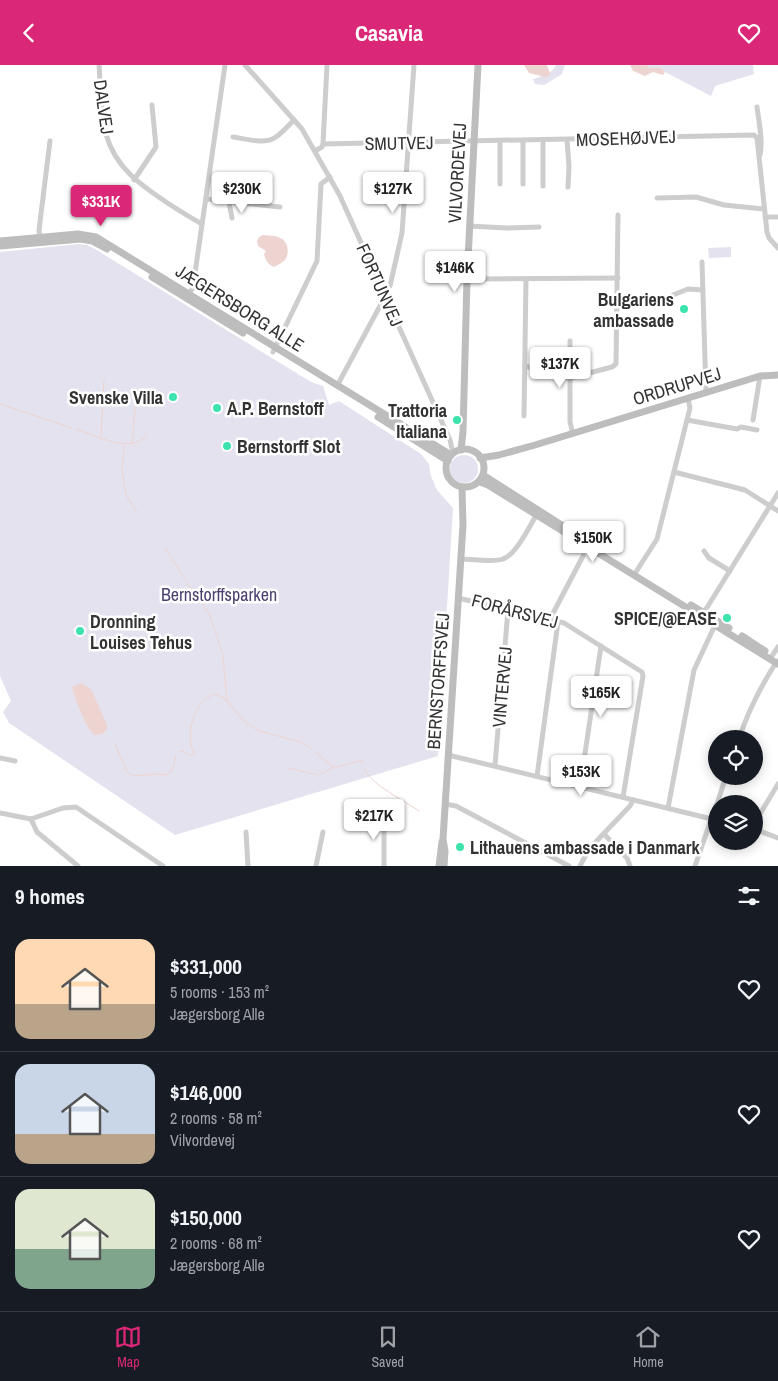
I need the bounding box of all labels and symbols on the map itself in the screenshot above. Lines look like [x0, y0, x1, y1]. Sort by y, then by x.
street label: DALVEJ [88, 78, 120, 136]
street label: VILVORDEVEJ [442, 122, 472, 224]
street label: MOSEHØJVEJ [576, 124, 676, 152]
street label: SMUTVEJ [364, 130, 434, 156]
pin: $230K [207, 171, 277, 214]
pin: $127K [358, 171, 428, 214]
pin: $331K [66, 185, 136, 227]
street label: FORTUNVEJ [351, 240, 409, 330]
pin: $146K [420, 251, 490, 293]
street label: JÆGERSBORG ALLE [171, 258, 309, 358]
place label: Bulgariens ambassade [594, 287, 674, 333]
marker: Bulgariens ambassade [678, 303, 690, 315]
pin: $137K [525, 347, 595, 389]
street label: ORDRUPVEJ [630, 361, 724, 411]
place label: Svenske Villa [69, 385, 164, 410]
marker: Svenske Villa [167, 391, 179, 403]
place label: A.P. Bernstoff [227, 396, 324, 421]
place label: Trattoria Italiana [388, 398, 448, 444]
marker: A.P. Bernstoff [211, 402, 223, 414]
marker: Trattoria Italiana [451, 414, 463, 426]
place label: Bernstorff Slot [237, 434, 340, 459]
marker: Bernstorff Slot [221, 440, 233, 452]
pin: $150K [558, 521, 628, 563]
park label: Bernstorffsparken [161, 582, 277, 607]
street label: FORÅRSVEJ [469, 587, 561, 635]
place label: SPICE/@EASE [614, 606, 717, 631]
place label: Dronning Louises Tehus [90, 609, 192, 655]
street label: BERNSTORFFSVEJ [421, 612, 455, 750]
marker: SPICE/@EASE [721, 612, 733, 624]
marker: Dronning Louises Tehus [74, 625, 86, 637]
street label: VINTERVEJ [486, 646, 518, 728]
pin: $165K [566, 675, 636, 718]
pin: $153K [546, 755, 616, 797]
pin: $217K [339, 799, 409, 841]
place label: Lithauens ambassade i Danmark [470, 835, 700, 860]
marker: Lithauens ambassade i Danmark [454, 841, 466, 853]

